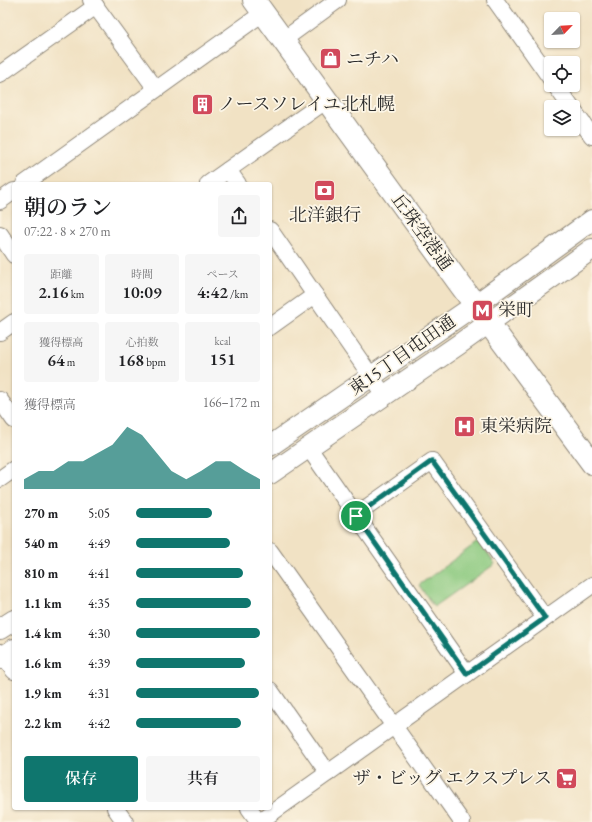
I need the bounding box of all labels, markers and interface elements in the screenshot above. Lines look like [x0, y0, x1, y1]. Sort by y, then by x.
north arrow [544, 12, 580, 48]
map controls [544, 12, 580, 136]
shop icon: ニチハ [317, 46, 343, 72]
place label: ニチハ [346, 47, 399, 70]
button: locate [544, 56, 580, 92]
building icon: ノースソレイユ北札幌 [189, 91, 215, 117]
place label: ノースソレイユ北札幌 [218, 92, 395, 115]
button: layers [544, 100, 580, 136]
bank icon: 北洋銀行 [312, 177, 338, 203]
street label: 丘珠空港通 [387, 189, 458, 275]
text: 朝のラン [24, 193, 112, 222]
button: share [218, 195, 260, 237]
place label: 北洋銀行 [289, 203, 361, 226]
text: 07:22 · 8 × 270 m [24, 223, 111, 240]
text: 距離 [50, 267, 72, 281]
text: 時間 [131, 267, 153, 281]
text: ペース [206, 267, 239, 281]
text: 2.16 [38, 281, 69, 303]
text: 10:09 [122, 281, 162, 303]
text: 4:42 [197, 281, 228, 303]
text: km [69, 287, 84, 301]
text: /km [228, 287, 248, 301]
metro station icon: 栄町 [469, 297, 495, 323]
place label: 栄町 [498, 298, 534, 321]
street label: 東15丁目屯田通 [344, 309, 460, 400]
text: kcal [214, 334, 231, 348]
text: 獲得標高 [39, 335, 83, 349]
text: 心拍数 [125, 335, 158, 349]
text: 151 [210, 348, 236, 370]
text: 64 [47, 349, 65, 371]
text: 168 [118, 349, 144, 371]
text: m [65, 355, 75, 369]
text: bpm [144, 355, 166, 369]
text: 166–172 m [203, 394, 260, 411]
text: 獲得標高 [24, 396, 76, 413]
hospital icon: 東栄病院 [452, 413, 478, 439]
place label: 東栄病院 [480, 414, 552, 437]
pin [339, 499, 373, 533]
text: 270 m [24, 505, 58, 522]
text: 5:05 [88, 505, 110, 522]
icon: arrive [345, 505, 367, 527]
text: 540 m [24, 535, 58, 552]
text: 4:49 [88, 535, 110, 552]
text: 810 m [24, 565, 58, 582]
text: 4:41 [88, 565, 110, 582]
text: 1.1 km [24, 595, 62, 612]
text: 4:35 [88, 595, 110, 612]
text: 1.4 km [24, 625, 62, 642]
text: 4:30 [88, 625, 110, 642]
text: 1.6 km [24, 655, 62, 672]
text: 4:39 [88, 655, 110, 672]
text: 1.9 km [24, 685, 62, 702]
text: 4:31 [88, 685, 110, 702]
text: 2.2 km [24, 715, 62, 732]
text: 4:42 [88, 715, 110, 732]
button: 保存 [24, 756, 138, 802]
button: 共有 [146, 756, 260, 802]
supermarket icon: ザ・ビッグ エクスプレス [554, 765, 580, 791]
place label: ザ・ビッグ エクスプレス [353, 766, 552, 789]

